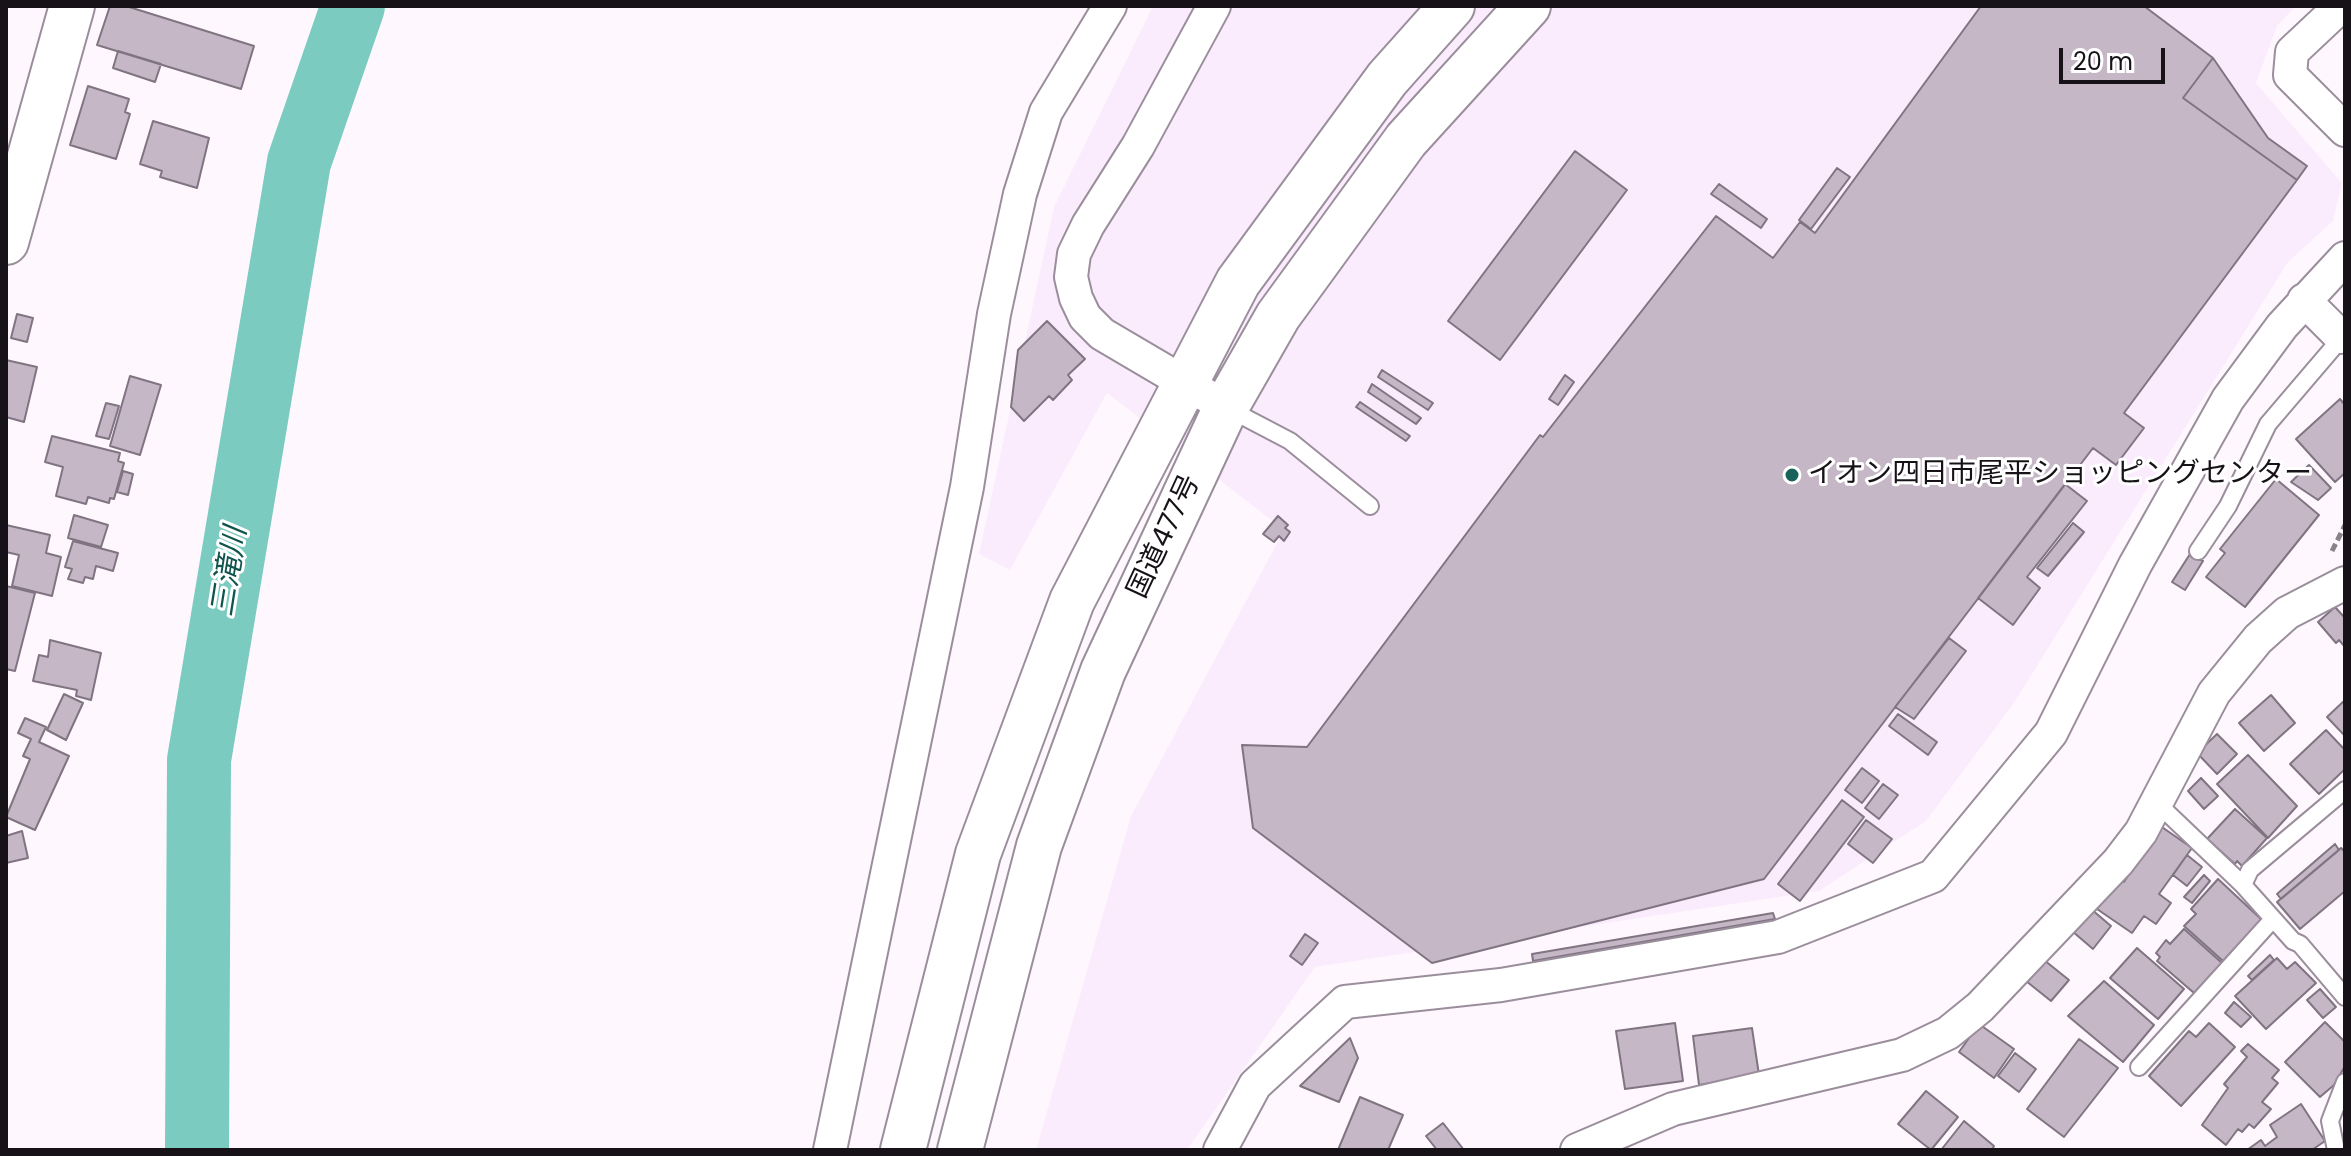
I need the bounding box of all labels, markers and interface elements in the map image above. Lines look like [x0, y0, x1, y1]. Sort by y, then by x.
scale bar [2063, 32, 2169, 82]
text: 20 m [2073, 45, 2133, 78]
place label: イオン四日市尾平ショッピングセンター [1808, 458, 2312, 492]
marker: イオン四日市尾平ショッピングセンター [1783, 466, 1801, 484]
street label: 国道477号 [1122, 470, 1208, 604]
water label: 三滝川 [206, 525, 256, 619]

